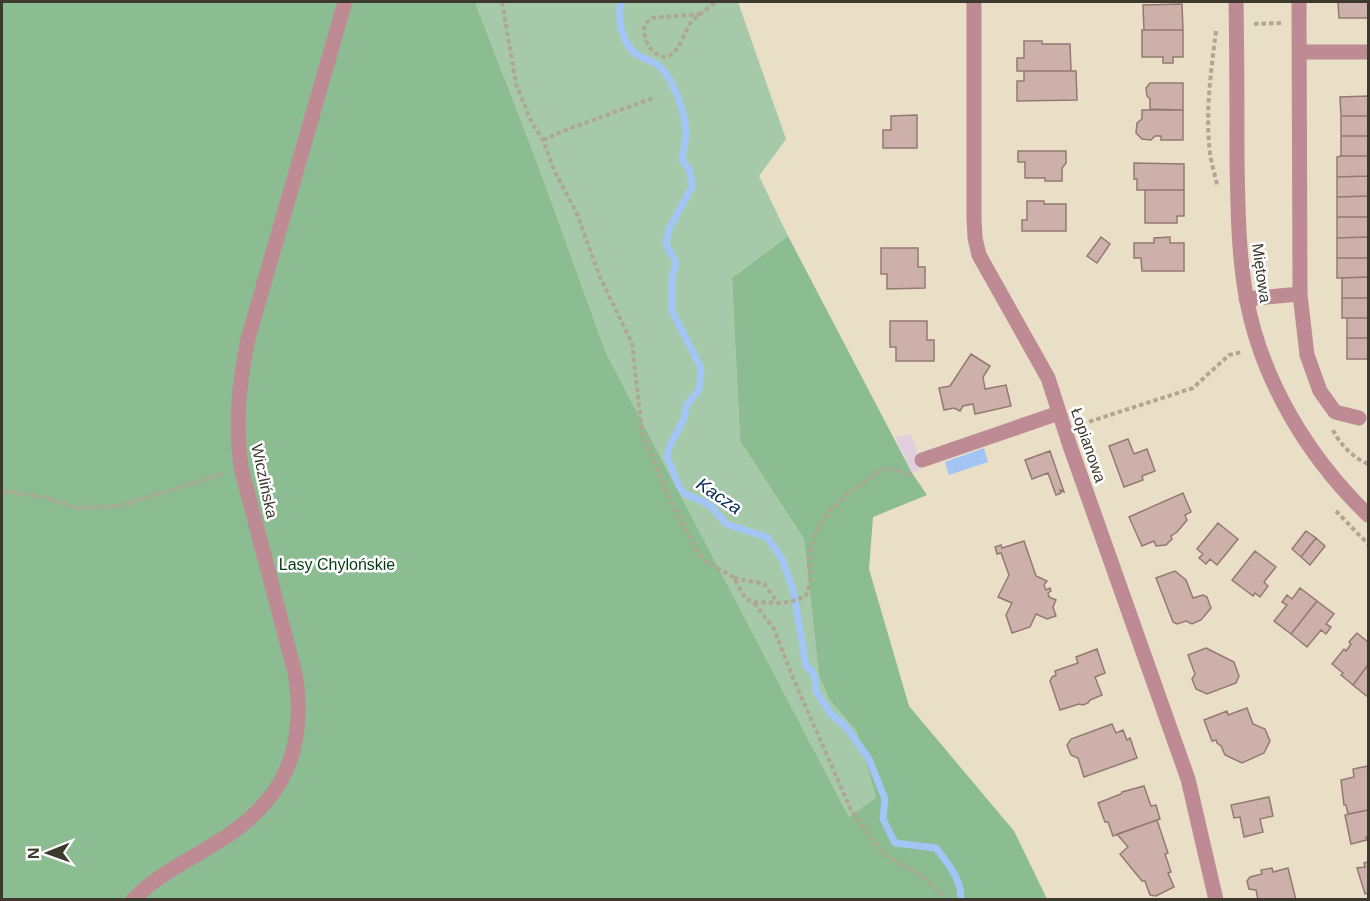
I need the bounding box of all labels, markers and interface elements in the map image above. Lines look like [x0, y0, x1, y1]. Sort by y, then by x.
street label: Miętowa [1249, 242, 1274, 304]
street label: Łopianowa [1068, 406, 1109, 485]
street label: Wiczlińska [248, 442, 281, 520]
water label: Kacza [693, 474, 745, 518]
park label: Lasy Chylońskie [279, 556, 395, 573]
north arrow [18, 823, 78, 883]
text: N [25, 847, 42, 859]

